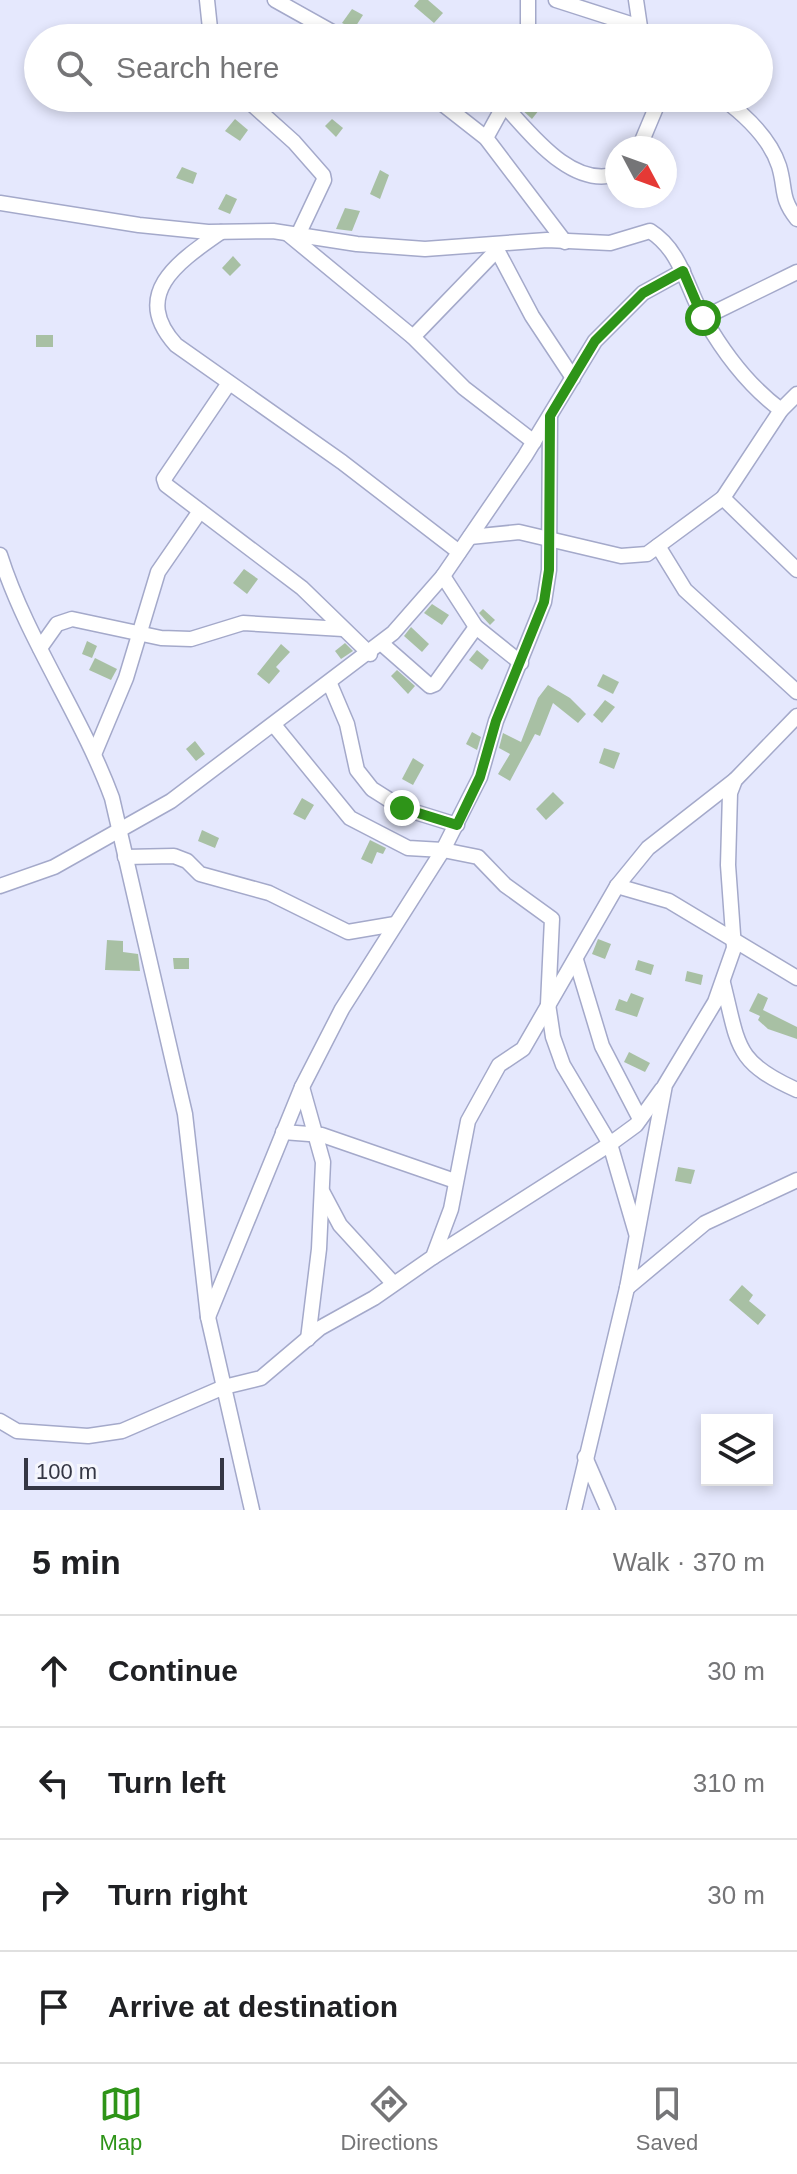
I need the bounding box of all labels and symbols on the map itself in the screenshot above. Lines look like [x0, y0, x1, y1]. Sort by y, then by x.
north arrow [605, 136, 677, 208]
route start [685, 300, 721, 336]
route end [384, 790, 420, 826]
scale bar [24, 1454, 224, 1490]

